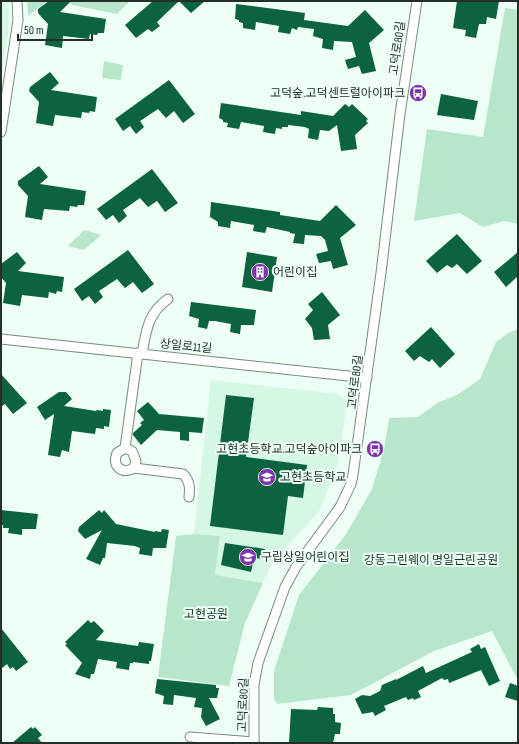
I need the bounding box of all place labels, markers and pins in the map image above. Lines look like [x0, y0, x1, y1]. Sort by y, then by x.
bus stop icon: 고덕숲.고덕센트럴아이파크 [408, 83, 428, 103]
place label: 고덕숲.고덕센트럴아이파크 [270, 86, 405, 101]
building icon: 어린이집 [250, 262, 270, 282]
place label: 어린이집 [273, 265, 317, 280]
bus stop icon: 고현초등학교.고덕숲아이파크 [365, 439, 385, 459]
place label: 고현초등학교.고덕숲아이파크 [216, 442, 362, 457]
school or university icon: 고현초등학교 [257, 467, 277, 487]
place label: 고현초등학교 [280, 470, 346, 485]
school or university icon: 구립상일어린이집 [238, 547, 258, 567]
place label: 구립상일어린이집 [261, 550, 349, 565]

